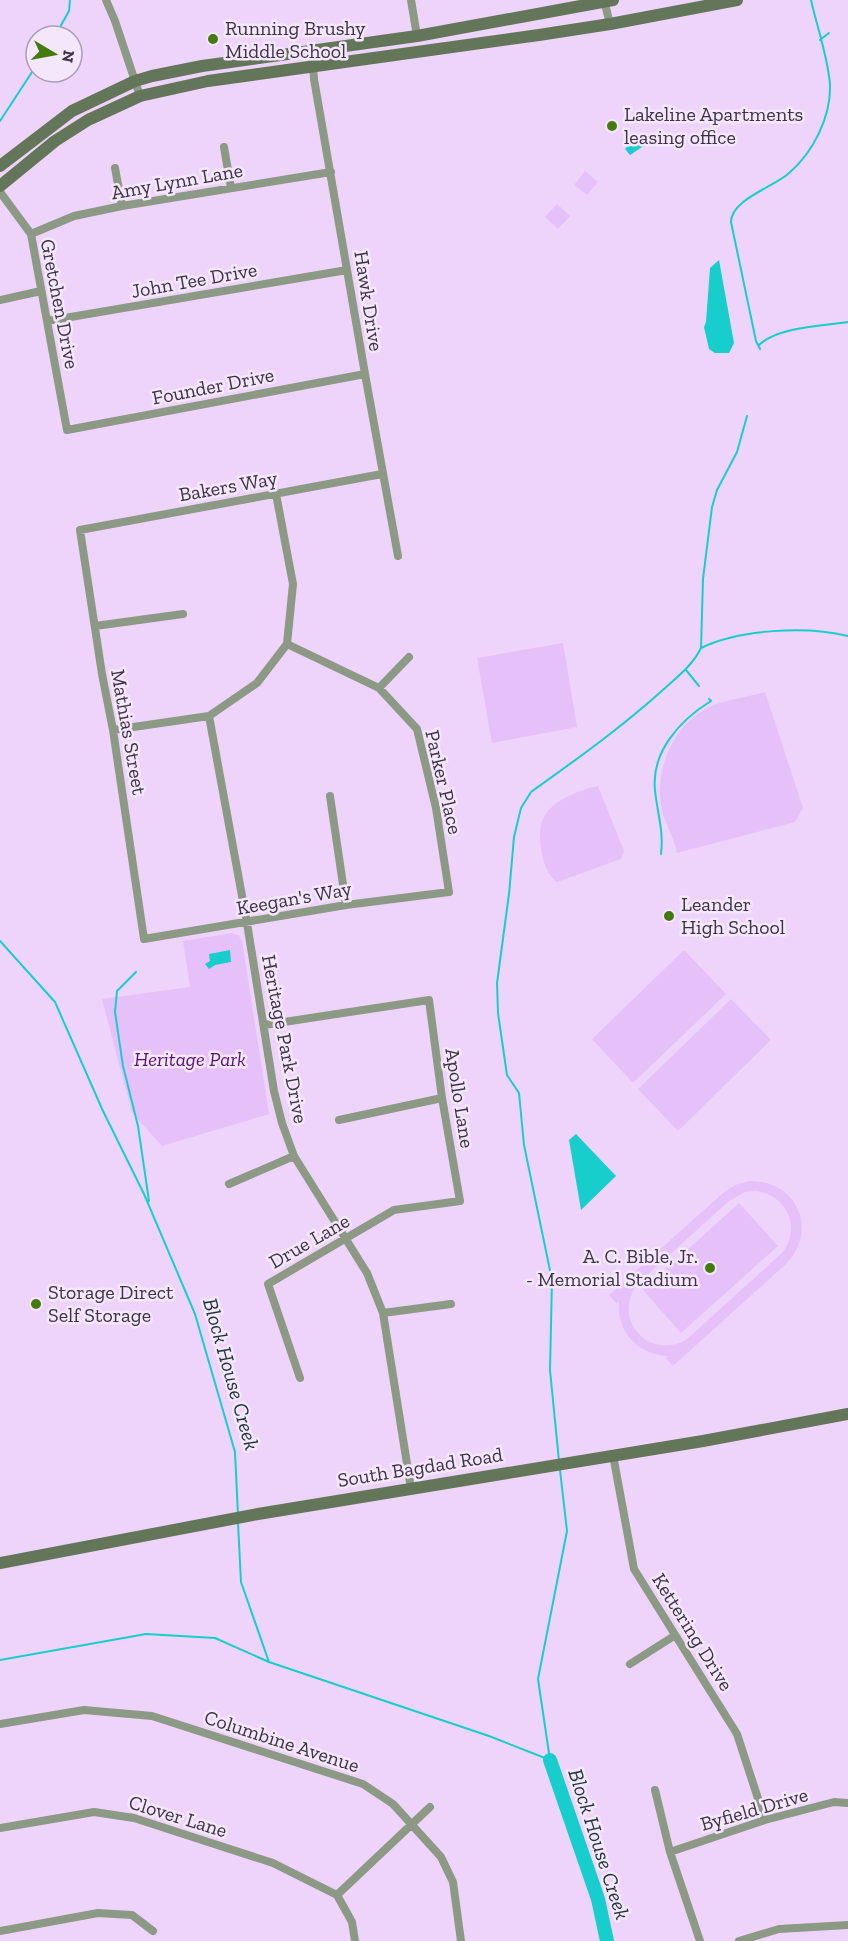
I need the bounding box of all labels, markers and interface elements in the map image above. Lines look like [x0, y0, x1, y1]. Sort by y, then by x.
place label: Running Brushy Middle School [225, 16, 366, 63]
north arrow [24, 24, 84, 84]
marker: Running Brushy Middle School [206, 32, 220, 46]
text: N [58, 49, 79, 64]
place label: Lakeline Apartments leasing office [624, 102, 803, 149]
marker: Lakeline Apartments leasing office [605, 119, 619, 133]
street label: Amy Lynn Lane [109, 158, 245, 204]
street label: Gretchen Drive [36, 237, 84, 371]
street label: Hawk Drive [349, 249, 389, 353]
street label: John Tee Drive [129, 257, 259, 303]
street label: Founder Drive [150, 362, 276, 410]
street label: Bakers Way [177, 465, 280, 506]
street label: Mathias Street [106, 667, 152, 797]
street label: Parker Place [420, 727, 468, 837]
street label: Keegan's Way [234, 876, 354, 920]
place label: Leander High School [681, 892, 785, 939]
marker: Leander High School [662, 909, 676, 923]
street label: Heritage Park Drive [257, 953, 313, 1125]
street label: Apollo Lane [440, 1046, 480, 1150]
park label: Heritage Park [134, 1047, 246, 1071]
street label: Drue Lane [264, 1208, 354, 1274]
place label: A. C. Bible, Jr. - Memorial Stadium [526, 1244, 699, 1291]
marker: A. C. Bible, Jr. - Memorial Stadium [703, 1261, 717, 1275]
place label: Storage Direct Self Storage [48, 1280, 174, 1327]
water label: Block House Creek [198, 1295, 265, 1453]
marker: Storage Direct Self Storage [29, 1297, 43, 1311]
street label: South Bagdad Road [336, 1442, 504, 1492]
street label: Kettering Drive [647, 1569, 739, 1695]
street label: Columbine Avenue [202, 1705, 362, 1777]
water label: Block House Creek [563, 1765, 636, 1922]
street label: Byfield Drive [697, 1782, 811, 1836]
street label: Clover Lane [126, 1790, 230, 1842]

